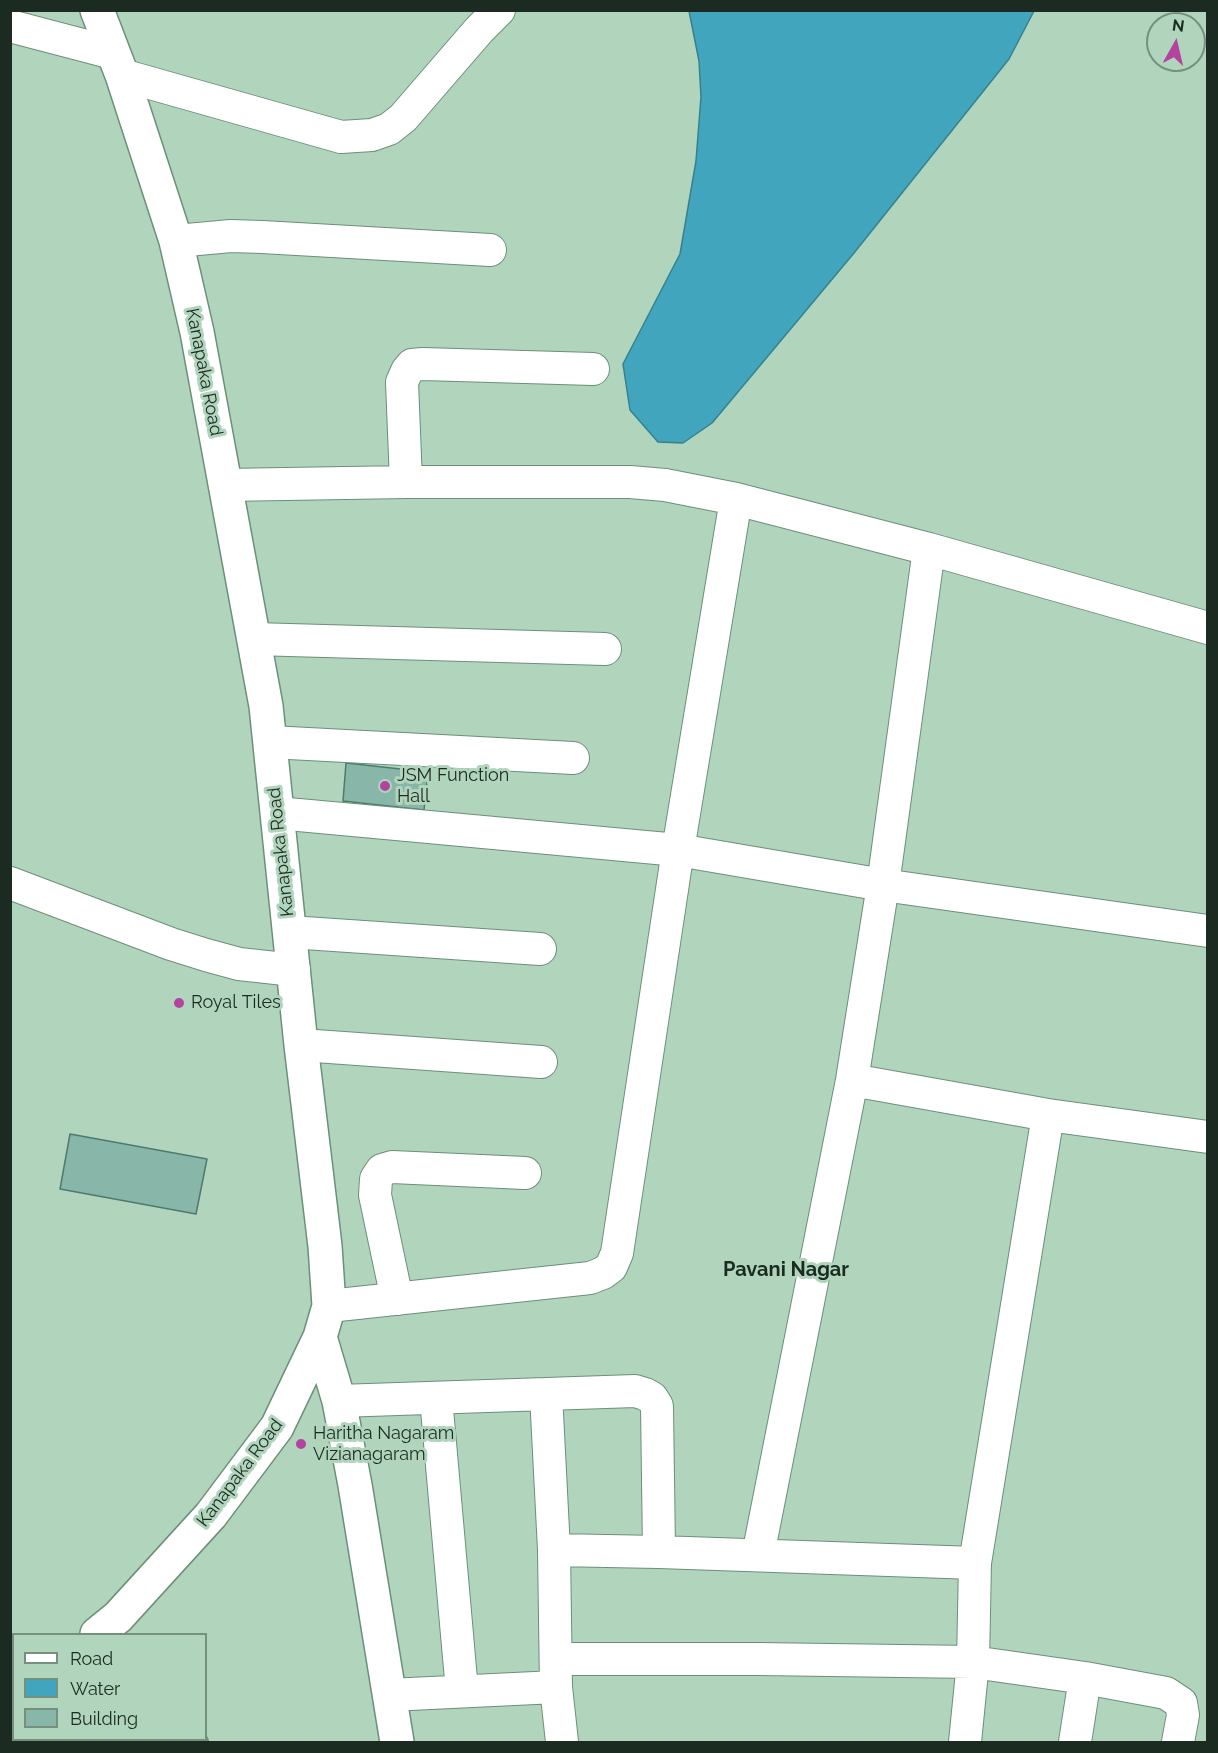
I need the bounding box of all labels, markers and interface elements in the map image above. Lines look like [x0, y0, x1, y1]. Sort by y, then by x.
north arrow [1146, 12, 1206, 72]
text: N [1171, 15, 1186, 36]
street label: Kanapaka Road [181, 306, 227, 438]
place label: JSM Function Hall [397, 765, 509, 808]
marker: JSM Function Hall [378, 779, 392, 793]
street label: Kanapaka Road [263, 786, 299, 918]
place label: Royal Tiles [191, 992, 281, 1014]
marker: Royal Tiles [172, 996, 186, 1010]
district label: Pavani Nagar [723, 1258, 849, 1282]
street label: Kanapaka Road [192, 1415, 288, 1531]
place label: Haritha Nagaram Vizianagaram [313, 1423, 454, 1466]
marker: Haritha Nagaram Vizianagaram [294, 1437, 308, 1451]
legend [12, 1633, 207, 1741]
text: Road [70, 1648, 113, 1669]
text: Water [70, 1678, 120, 1699]
text: Building [70, 1708, 138, 1729]

